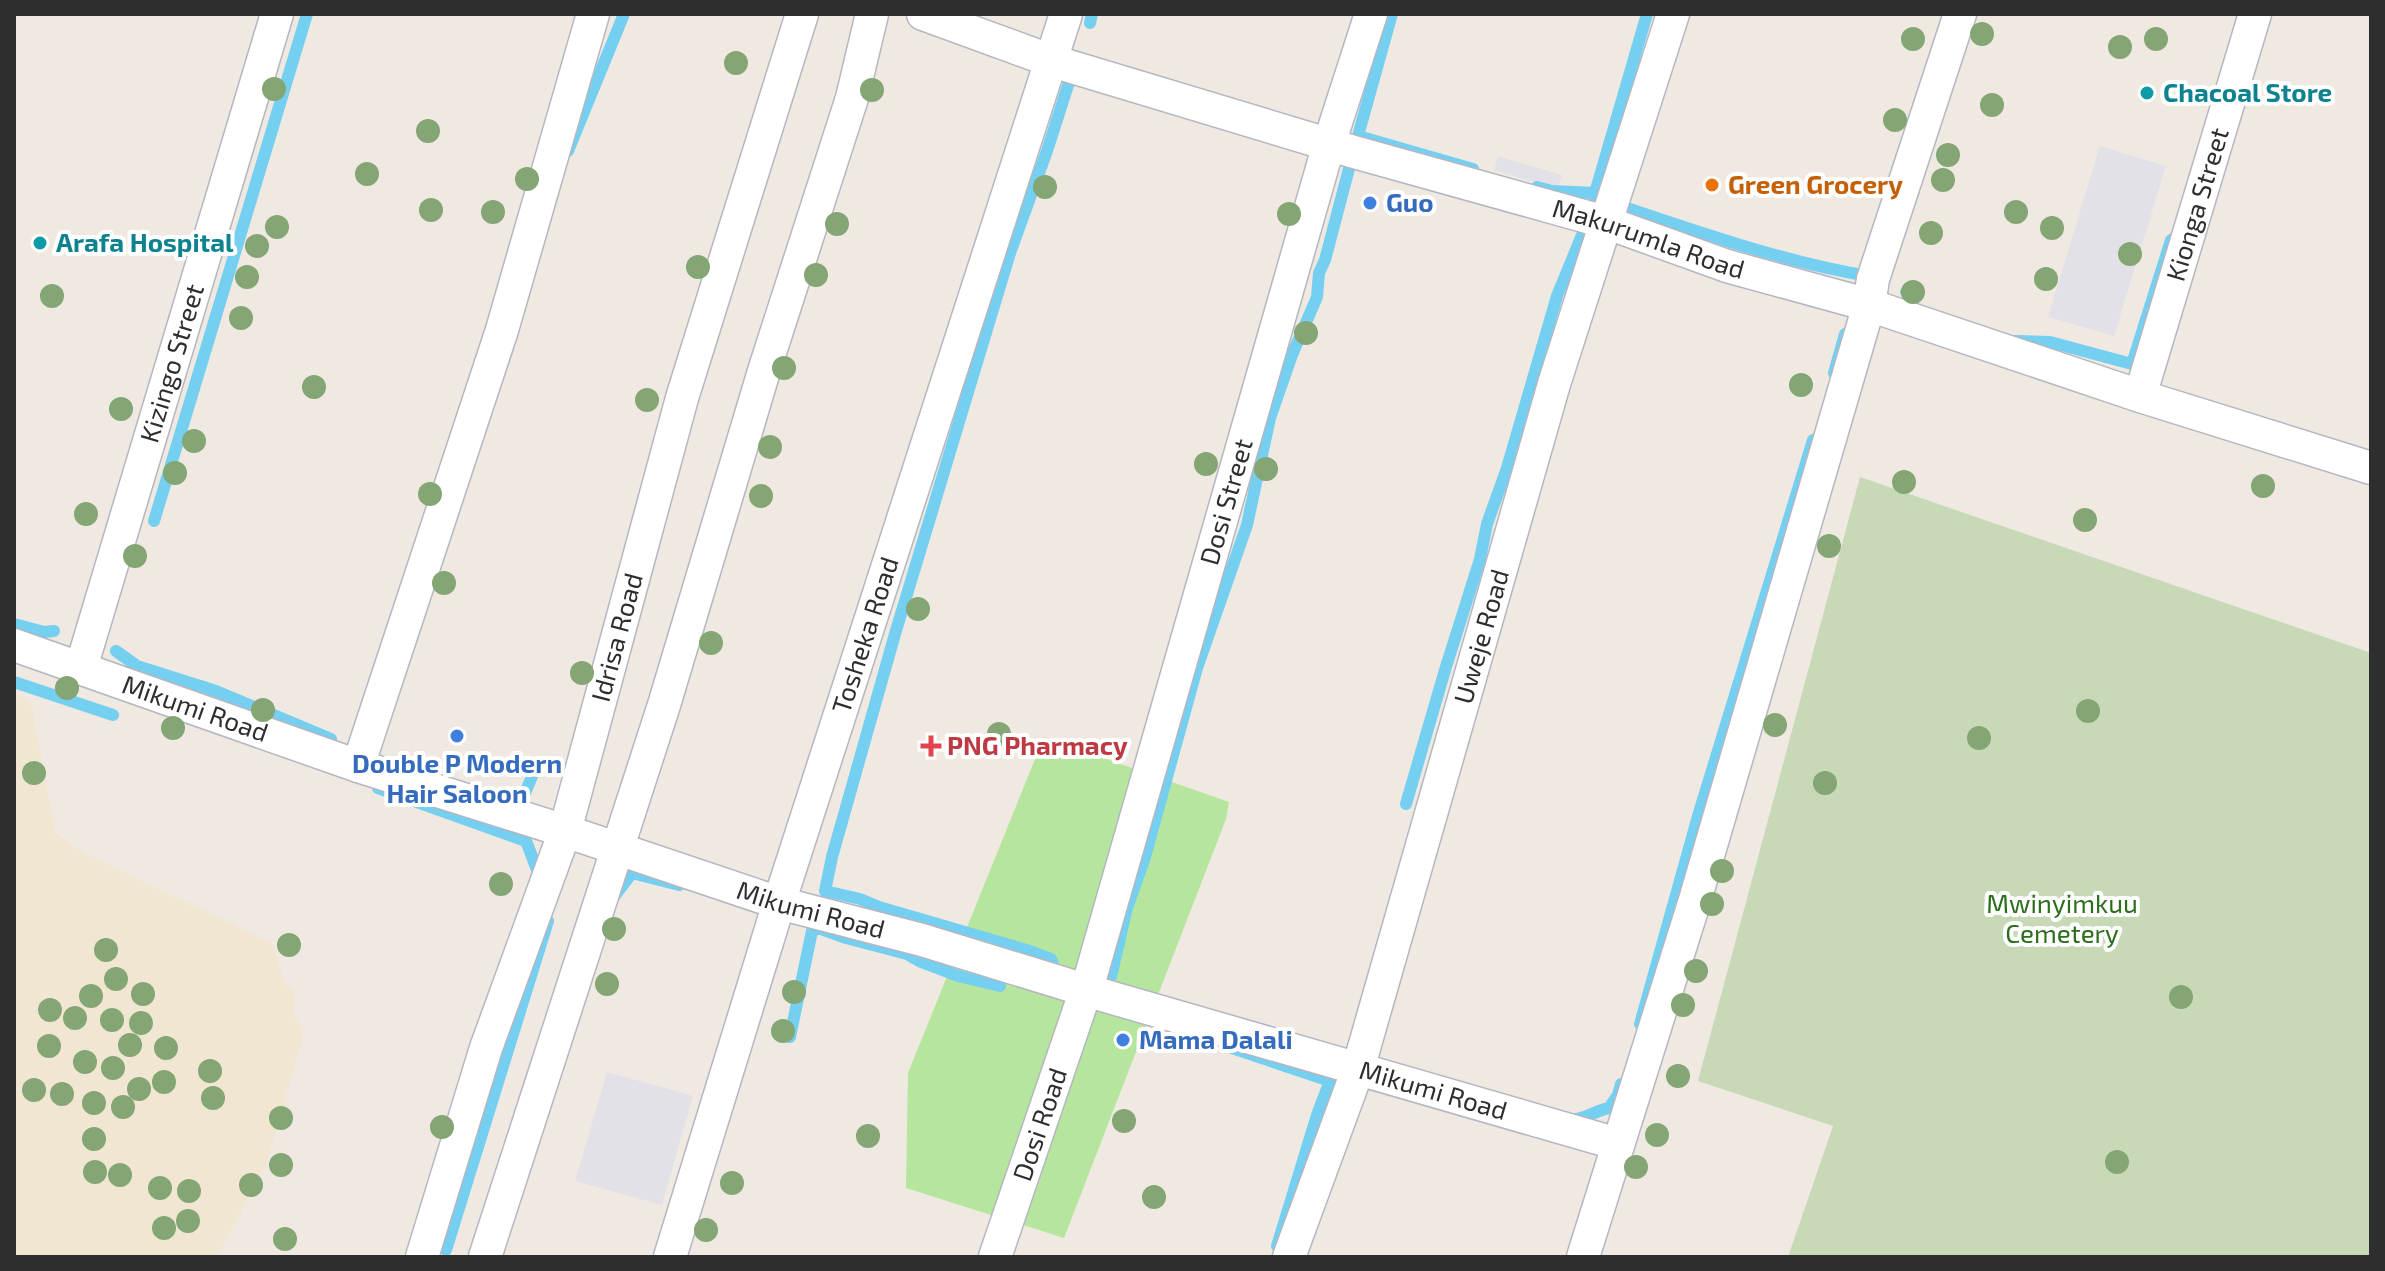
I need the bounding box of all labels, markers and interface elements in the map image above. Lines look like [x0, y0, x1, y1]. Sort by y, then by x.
place label: Chacoal Store [2163, 76, 2332, 107]
marker: Chacoal Store [2138, 84, 2156, 102]
street label: Kionga Street [2159, 124, 2234, 284]
place label: Green Grocery [1728, 168, 1903, 200]
marker: Green Grocery [1703, 176, 1721, 194]
place label: Guo [1386, 186, 1434, 217]
street label: Makurumla Road [1549, 191, 1748, 284]
marker: Guo [1361, 194, 1379, 212]
place label: Arafa Hospital [56, 226, 234, 257]
marker: Arafa Hospital [31, 234, 49, 252]
street label: Kizingo Street [132, 280, 209, 446]
street label: Dosi Street [1192, 435, 1258, 568]
street label: Tosheka Road [824, 552, 904, 717]
street label: Uweje Road [1446, 565, 1514, 707]
street label: Idrisa Road [584, 569, 648, 705]
street label: Mikumi Road [119, 667, 273, 747]
marker: Double P Modern Hair Saloon [448, 727, 466, 745]
place label: PNG Pharmacy [947, 729, 1128, 761]
marker: PNG Pharmacy [922, 737, 940, 755]
place label: Double P Modern Hair Saloon [352, 747, 562, 808]
street label: Mikumi Road [733, 873, 889, 944]
park label: Mwinyimkuu Cemetery [1986, 887, 2138, 948]
place label: Mama Dalali [1139, 1023, 1293, 1054]
marker: Mama Dalali [1114, 1031, 1132, 1049]
street label: Mikumi Road [1356, 1053, 1511, 1125]
street label: Dosi Road [1005, 1063, 1072, 1185]

